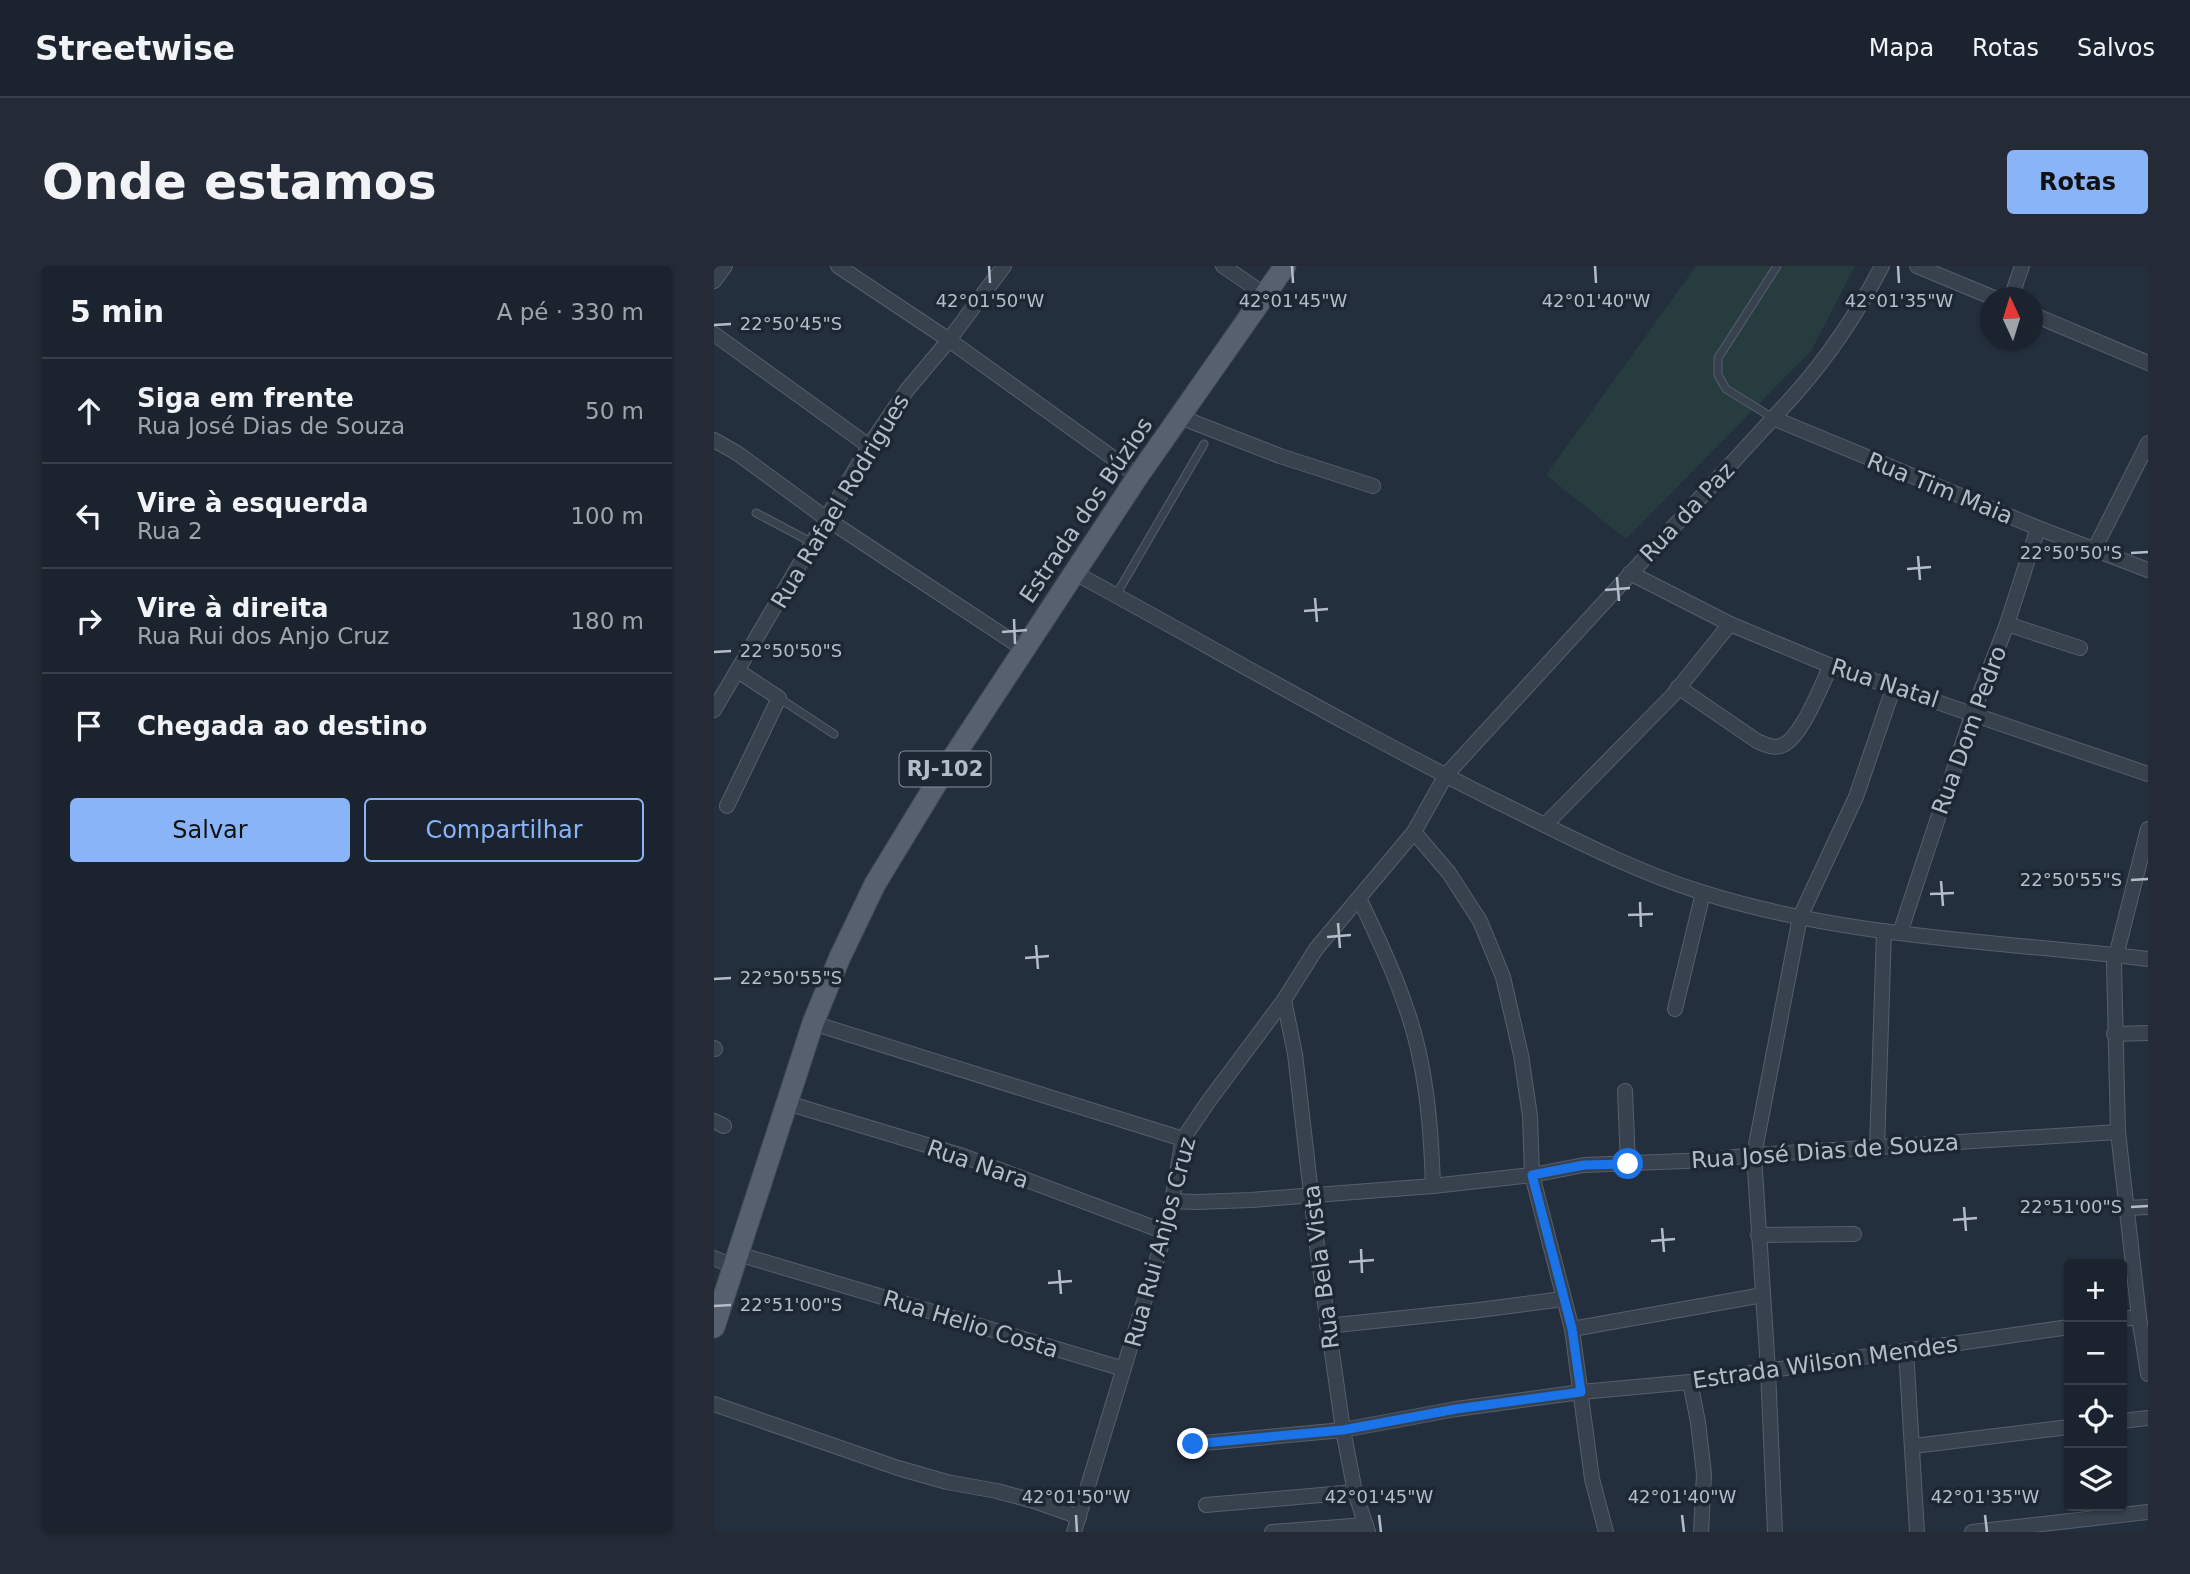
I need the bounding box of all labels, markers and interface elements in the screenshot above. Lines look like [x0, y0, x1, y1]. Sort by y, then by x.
text: Streetwise [35, 29, 235, 68]
text: Mapa [1869, 34, 1934, 62]
text: Rotas [1972, 34, 2039, 62]
text: Salvos [2077, 34, 2155, 62]
button: Rotas [2007, 150, 2148, 214]
text: Onde estamos [42, 154, 437, 211]
north arrow [1980, 287, 2043, 350]
text: 42°01'50"W [936, 290, 1045, 311]
text: 42°01'45"W [1239, 290, 1348, 311]
text: 42°01'40"W [1542, 290, 1651, 311]
text: 42°01'35"W [1845, 290, 1954, 311]
text: 5 min [70, 294, 164, 329]
text: A pé · 330 m [497, 299, 644, 325]
text: 22°50'45"S [740, 313, 842, 334]
text: Siga em frente [137, 383, 354, 413]
street label: Rua Rafael Rodrigues [766, 389, 914, 613]
icon: ahead [70, 392, 108, 430]
text: 50 m [585, 398, 644, 424]
street label: Estrada dos Búzios [1014, 412, 1158, 608]
text: Rua José Dias de Souza [137, 413, 405, 439]
street label: Rua Tim Maia [1863, 447, 2017, 529]
street label: Rua da Paz [1635, 457, 1739, 567]
text: Vire à esquerda [137, 488, 369, 518]
icon: left [70, 497, 108, 535]
text: 100 m [570, 503, 644, 529]
text: Rua 2 [137, 518, 203, 544]
text: 22°50'50"S [2020, 542, 2122, 563]
text: Vire à direita [137, 593, 329, 623]
icon: right [70, 602, 108, 640]
text: 180 m [570, 608, 644, 634]
text: Rua Rui dos Anjo Cruz [137, 623, 389, 649]
text: 22°50'50"S [740, 640, 842, 661]
street label: Rua Dom Pedro [1926, 642, 2012, 818]
street label: Rua Natal [1828, 653, 1942, 713]
icon: arrive [70, 707, 108, 745]
text: Chegada ao destino [137, 711, 427, 741]
road number: RJ-102 [900, 752, 990, 786]
button: Salvar [70, 798, 350, 862]
button: Compartilhar [364, 798, 644, 862]
text: 22°50'55"S [2020, 869, 2122, 890]
text: 22°50'55"S [740, 967, 842, 988]
street label: Rua José Dias de Souza [1690, 1129, 1960, 1173]
street label: Rua Nara [924, 1134, 1032, 1194]
street label: Rua Rui Anjos Cruz [1119, 1134, 1201, 1350]
route start [1612, 1148, 1643, 1179]
street label: Rua Bela Vista [1298, 1183, 1344, 1351]
text: 22°51'00"S [2020, 1196, 2122, 1217]
map controls [2064, 1259, 2127, 1511]
button: + [2064, 1259, 2127, 1322]
street label: Rua Helio Costa [880, 1285, 1062, 1363]
text: 22°51'00"S [740, 1294, 842, 1315]
button: − [2064, 1322, 2127, 1385]
street label: Estrada Wilson Mendes [1691, 1331, 1959, 1393]
button: locate [2064, 1385, 2127, 1448]
route end [1177, 1428, 1208, 1459]
button: layers [2064, 1448, 2127, 1511]
text: 42°01'50"W [1022, 1486, 1131, 1507]
text: 42°01'45"W [1325, 1486, 1434, 1507]
text: 42°01'40"W [1628, 1486, 1737, 1507]
text: 42°01'35"W [1931, 1486, 2040, 1507]

